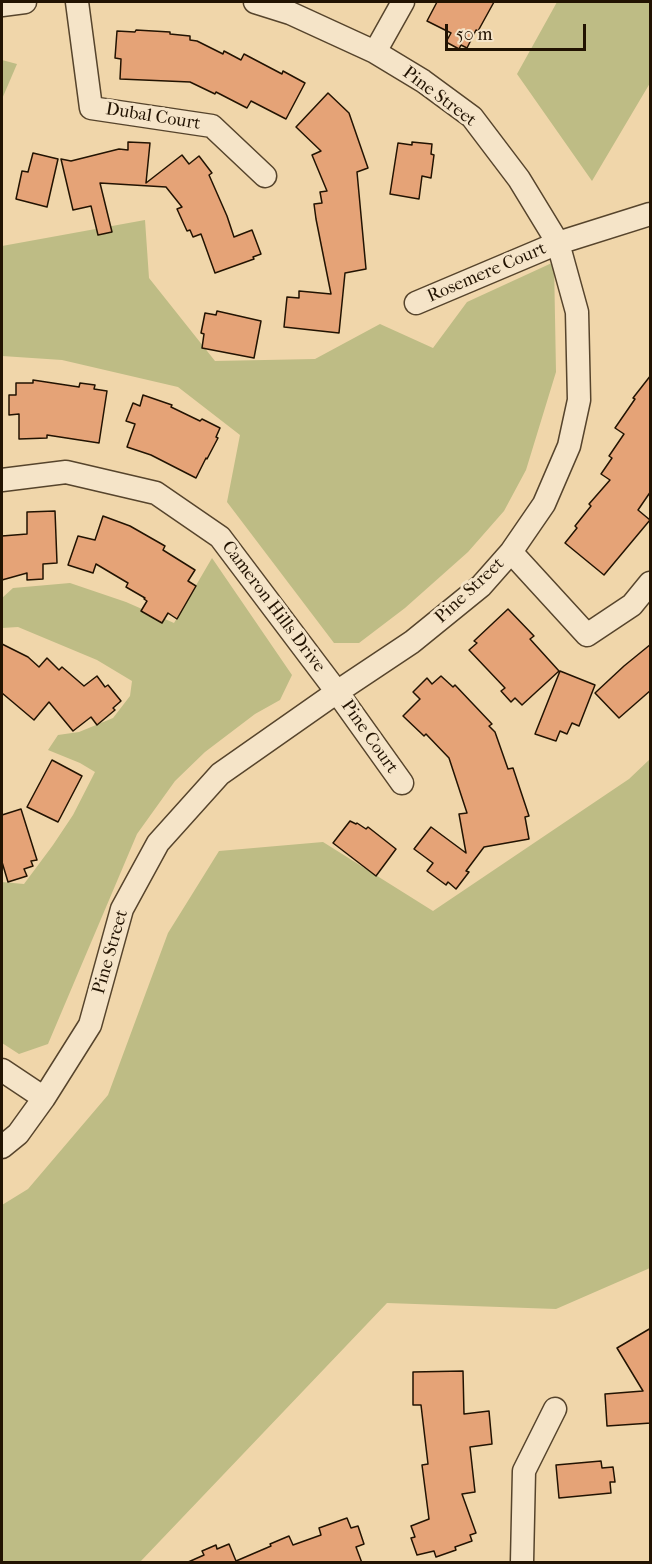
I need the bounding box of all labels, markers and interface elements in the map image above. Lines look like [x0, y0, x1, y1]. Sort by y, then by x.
scale bar [448, 12, 589, 50]
text: 50 m [456, 24, 492, 45]
street label: Pine Street [398, 62, 480, 132]
street label: Dubal Court [104, 99, 202, 135]
street label: Rosemere Court [424, 238, 550, 308]
street label: Cameron Hills Drive [217, 537, 329, 677]
street label: Pine Street [431, 554, 509, 628]
street label: Pine Court [336, 696, 402, 778]
street label: Pine Street [89, 907, 133, 997]

